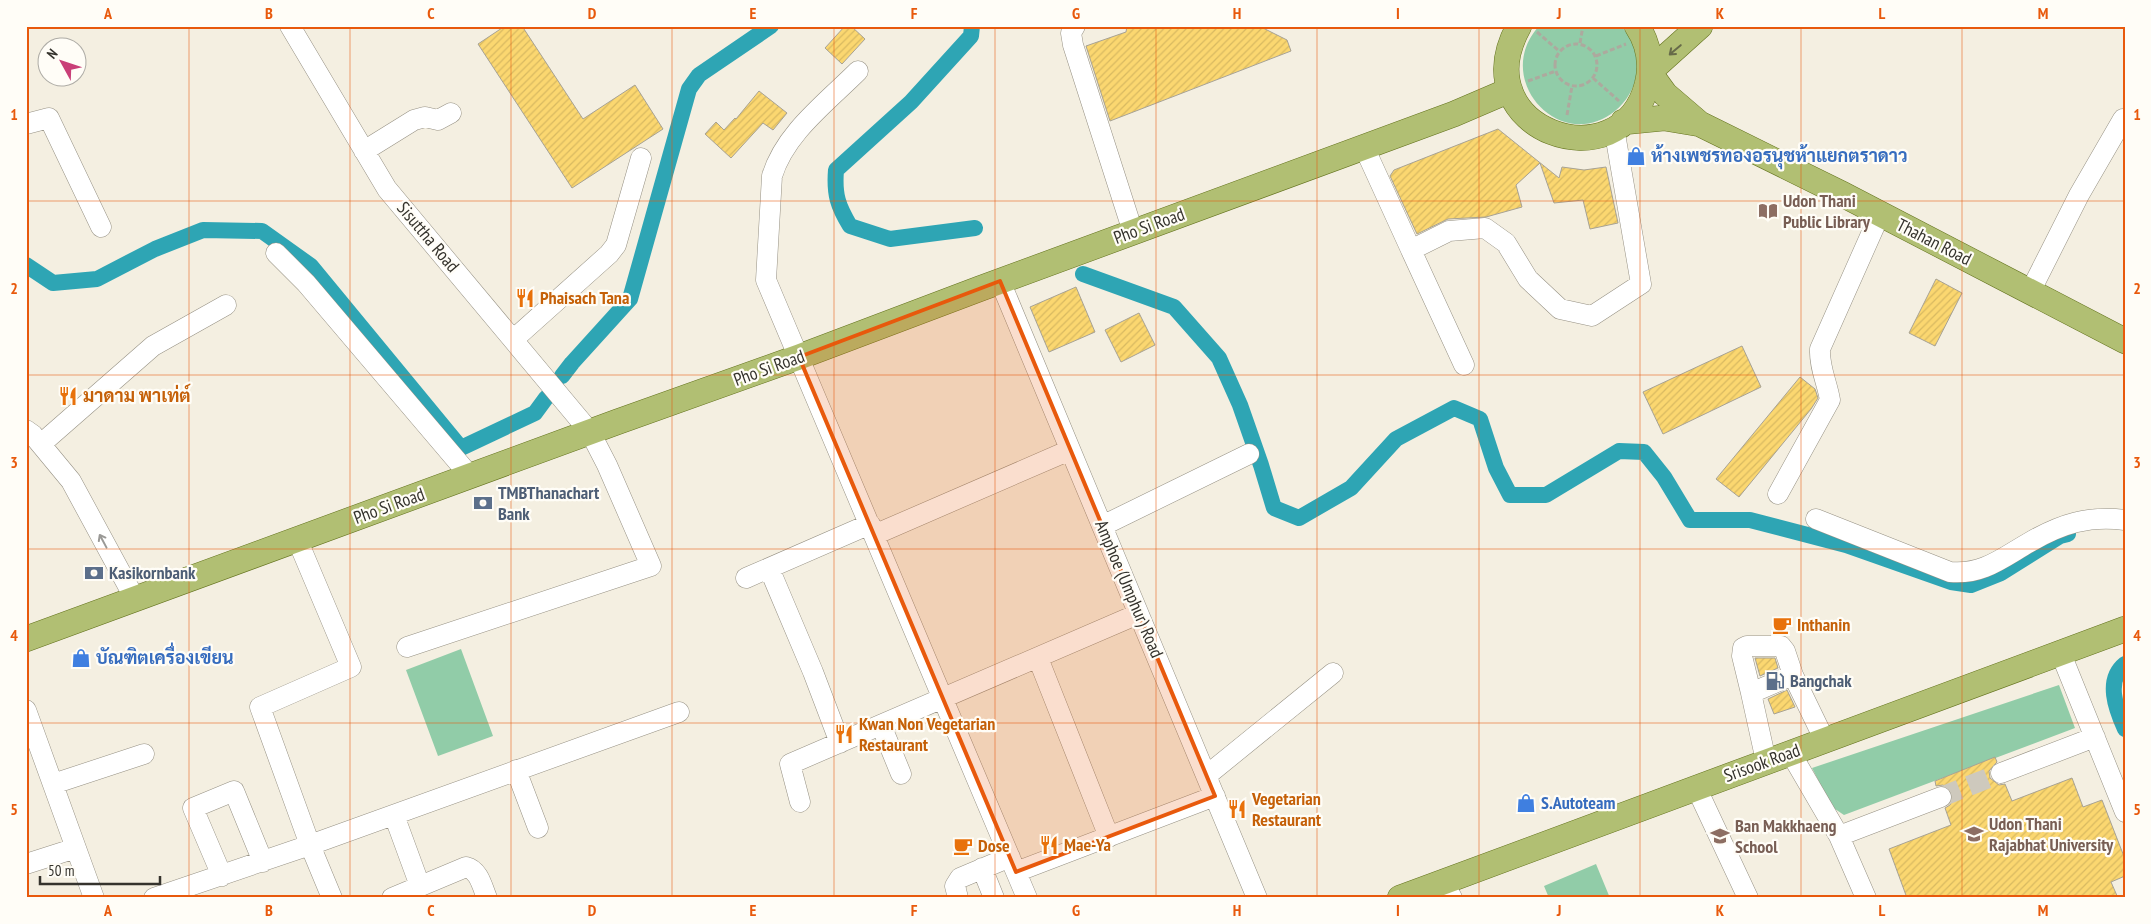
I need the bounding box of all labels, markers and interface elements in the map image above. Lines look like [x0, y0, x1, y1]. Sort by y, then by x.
text: A [103, 3, 113, 23]
text: B [265, 3, 273, 23]
text: C [427, 3, 435, 23]
text: D [588, 3, 597, 23]
text: E [750, 3, 757, 23]
text: F [911, 3, 918, 23]
text: G [1072, 3, 1080, 23]
text: H [1233, 3, 1241, 23]
text: I [1396, 3, 1400, 23]
text: J [1556, 3, 1561, 23]
text: K [1716, 3, 1725, 23]
text: L [1879, 3, 1886, 23]
text: M [2038, 3, 2048, 23]
north arrow [38, 38, 88, 88]
one-way arrow [1669, 44, 1682, 55]
text: N [43, 45, 61, 62]
text: 1 [10, 104, 18, 124]
text: 1 [2133, 104, 2141, 124]
place label: ห้างเพชรทองอรนุชห้าแยกตราดาว [1651, 144, 1908, 170]
shop icon: ห้างเพชรทองอรนุชห้าแยกตราดาว [1625, 145, 1647, 167]
place label: Udon Thani Public Library [1783, 189, 1871, 233]
street label: Sisuttha Road [392, 197, 465, 277]
library icon: Udon Thani Public Library [1757, 200, 1779, 222]
street label: Pho Si Road [1110, 202, 1187, 249]
street label: Thahan Road [1893, 213, 1975, 270]
text: 2 [10, 278, 18, 298]
text: 2 [2133, 278, 2141, 298]
place label: Phaisach Tana [540, 286, 629, 309]
restaurant icon: Phaisach Tana [514, 287, 536, 309]
street label: Pho Si Road [730, 344, 807, 391]
place label: มาดาม พาเท่ต์ [83, 383, 191, 407]
restaurant icon: มาดาม พาเท่ต์ [57, 385, 79, 407]
text: 3 [10, 452, 18, 472]
text: 3 [2133, 452, 2141, 472]
place label: TMBThanachart Bank [498, 481, 600, 525]
street label: Pho Si Road [350, 482, 427, 529]
bank icon: TMBThanachart Bank [472, 492, 494, 514]
street label: Amphoe (Umphur) Road [1090, 516, 1169, 661]
one-way arrow [98, 533, 108, 548]
place label: Kasikornbank [109, 561, 196, 584]
bank icon: Kasikornbank [83, 562, 105, 584]
place label: Inthanin [1797, 613, 1850, 636]
cafe icon: Inthanin [1771, 614, 1793, 636]
text: 4 [10, 625, 18, 645]
text: 4 [2133, 625, 2141, 645]
place label: บัณฑิตเครื่องเขียน [96, 642, 234, 669]
shop icon: บัณฑิตเครื่องเขียน [70, 647, 92, 669]
place label: Bangchak [1790, 669, 1852, 692]
fuel station icon: Bangchak [1764, 670, 1786, 692]
place label: Kwan Non Vegetarian Restaurant [859, 712, 995, 756]
restaurant icon: Kwan Non Vegetarian Restaurant [833, 723, 855, 745]
street label: Srisook Road [1721, 738, 1803, 787]
place label: Vegetarian Restaurant [1251, 787, 1322, 831]
place label: S.Autoteam [1541, 791, 1615, 814]
shop icon: S.Autoteam [1515, 792, 1537, 814]
restaurant icon: Vegetarian Restaurant [1226, 798, 1248, 820]
text: 5 [10, 799, 18, 819]
text: 5 [2133, 799, 2141, 819]
place label: Udon Thani Rajabhat University [1989, 812, 2114, 856]
place label: Ban Makkhaeng School [1735, 814, 1837, 858]
school or university icon: Udon Thani Rajabhat University [1963, 823, 1985, 845]
school or university icon: Ban Makkhaeng School [1709, 825, 1731, 847]
place label: Mae-Ya [1064, 833, 1111, 856]
place label: Dose [978, 834, 1010, 857]
restaurant icon: Mae-Ya [1038, 834, 1060, 856]
cafe icon: Dose [952, 835, 974, 857]
scale bar [40, 854, 160, 886]
text: 50 m [48, 861, 74, 880]
text: A [103, 900, 113, 920]
text: B [265, 900, 273, 920]
text: C [427, 900, 435, 920]
text: D [588, 900, 597, 920]
text: E [750, 900, 757, 920]
text: F [911, 900, 918, 920]
text: G [1072, 900, 1080, 920]
text: H [1233, 900, 1241, 920]
text: I [1396, 900, 1400, 920]
text: J [1556, 900, 1561, 920]
text: K [1716, 900, 1725, 920]
text: L [1879, 900, 1886, 920]
text: M [2038, 900, 2048, 920]

